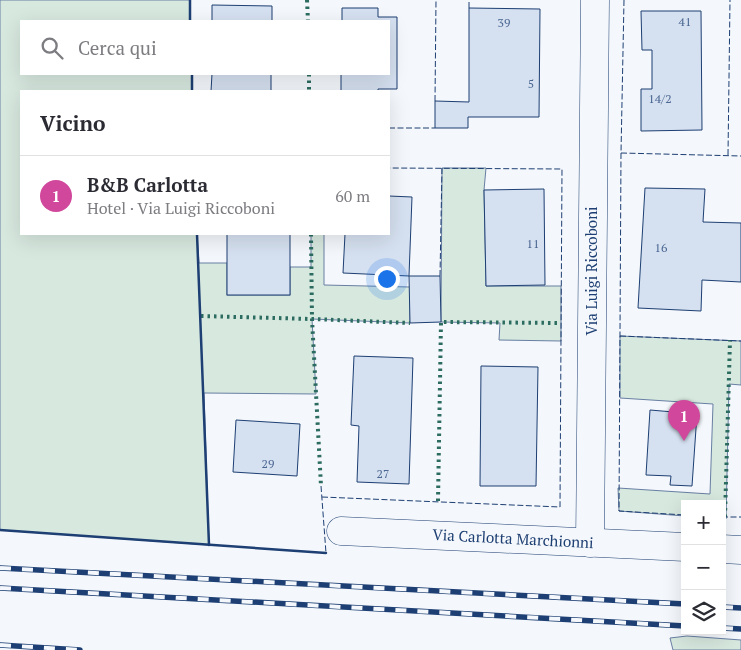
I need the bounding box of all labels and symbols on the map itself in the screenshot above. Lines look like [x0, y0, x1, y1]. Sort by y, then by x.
house number: 41 [679, 14, 691, 29]
house number: 39 [498, 15, 510, 30]
house number: 5 [528, 76, 534, 91]
house number: 14/2 [648, 91, 672, 106]
street label: Via Luigi Riccoboni [581, 206, 601, 336]
house number: 11 [527, 236, 539, 251]
house number: 16 [655, 240, 668, 255]
your location [374, 266, 400, 292]
pin: 1 [668, 400, 700, 441]
house number: 29 [262, 456, 274, 471]
house number: 27 [377, 466, 389, 481]
street label: Via Carlotta Marchionni [432, 524, 594, 552]

